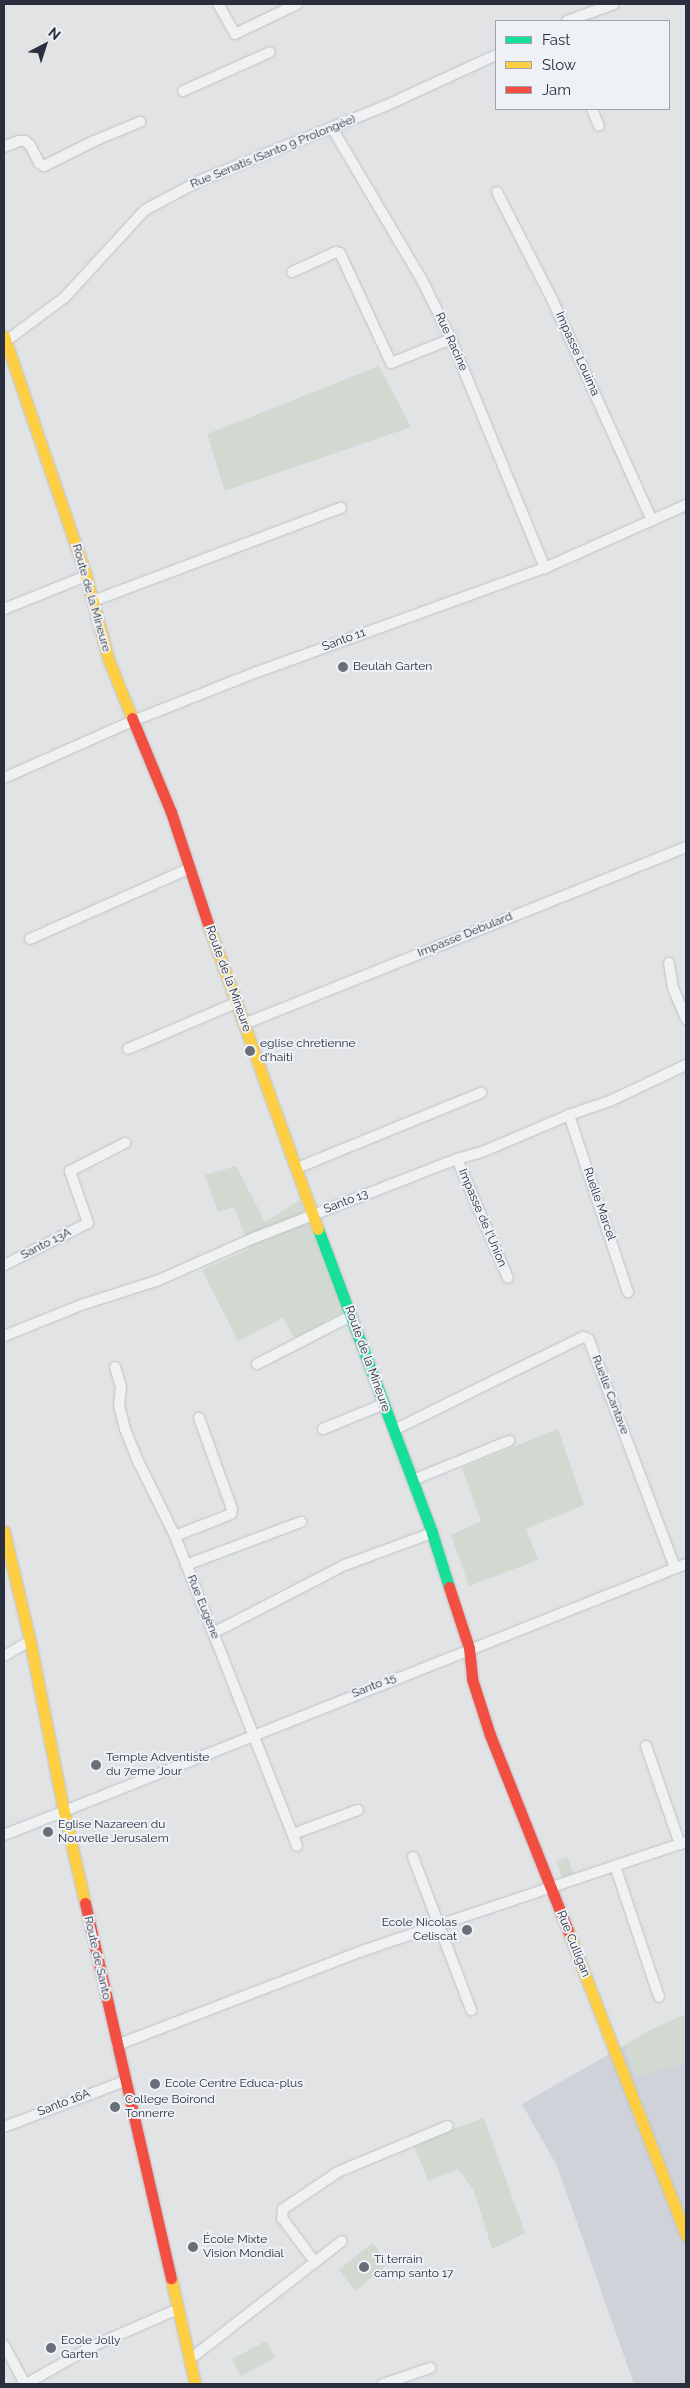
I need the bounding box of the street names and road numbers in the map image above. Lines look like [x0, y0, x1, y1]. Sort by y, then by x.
street label: Rue Senatis (Santo 9 Prolongée) [188, 112, 358, 192]
street label: Impasse Louima [552, 310, 602, 398]
street label: Rue Racine [432, 311, 470, 373]
street label: Route de la Mineure [69, 542, 113, 654]
street label: Santo 11 [320, 626, 368, 654]
street label: Impasse Debulard [415, 909, 515, 961]
street label: Route de la Mineure [202, 924, 254, 1034]
street label: Ruelle Marcel [580, 1166, 618, 1242]
street label: Impasse de l'Union [455, 1167, 509, 1269]
street label: Santo 13 [322, 1187, 370, 1217]
street label: Santo 13A [18, 1225, 74, 1263]
street label: Route de la Mineure [341, 1304, 393, 1414]
street label: Ruelle Cantave [588, 1353, 632, 1437]
street label: Rue Eugène [184, 1573, 222, 1641]
street label: Santo 15 [350, 1671, 398, 1701]
street label: Rue Culligan [553, 1909, 593, 1979]
street label: Route de Santo [80, 1915, 114, 2001]
street label: Santo 16A [36, 2086, 92, 2120]

